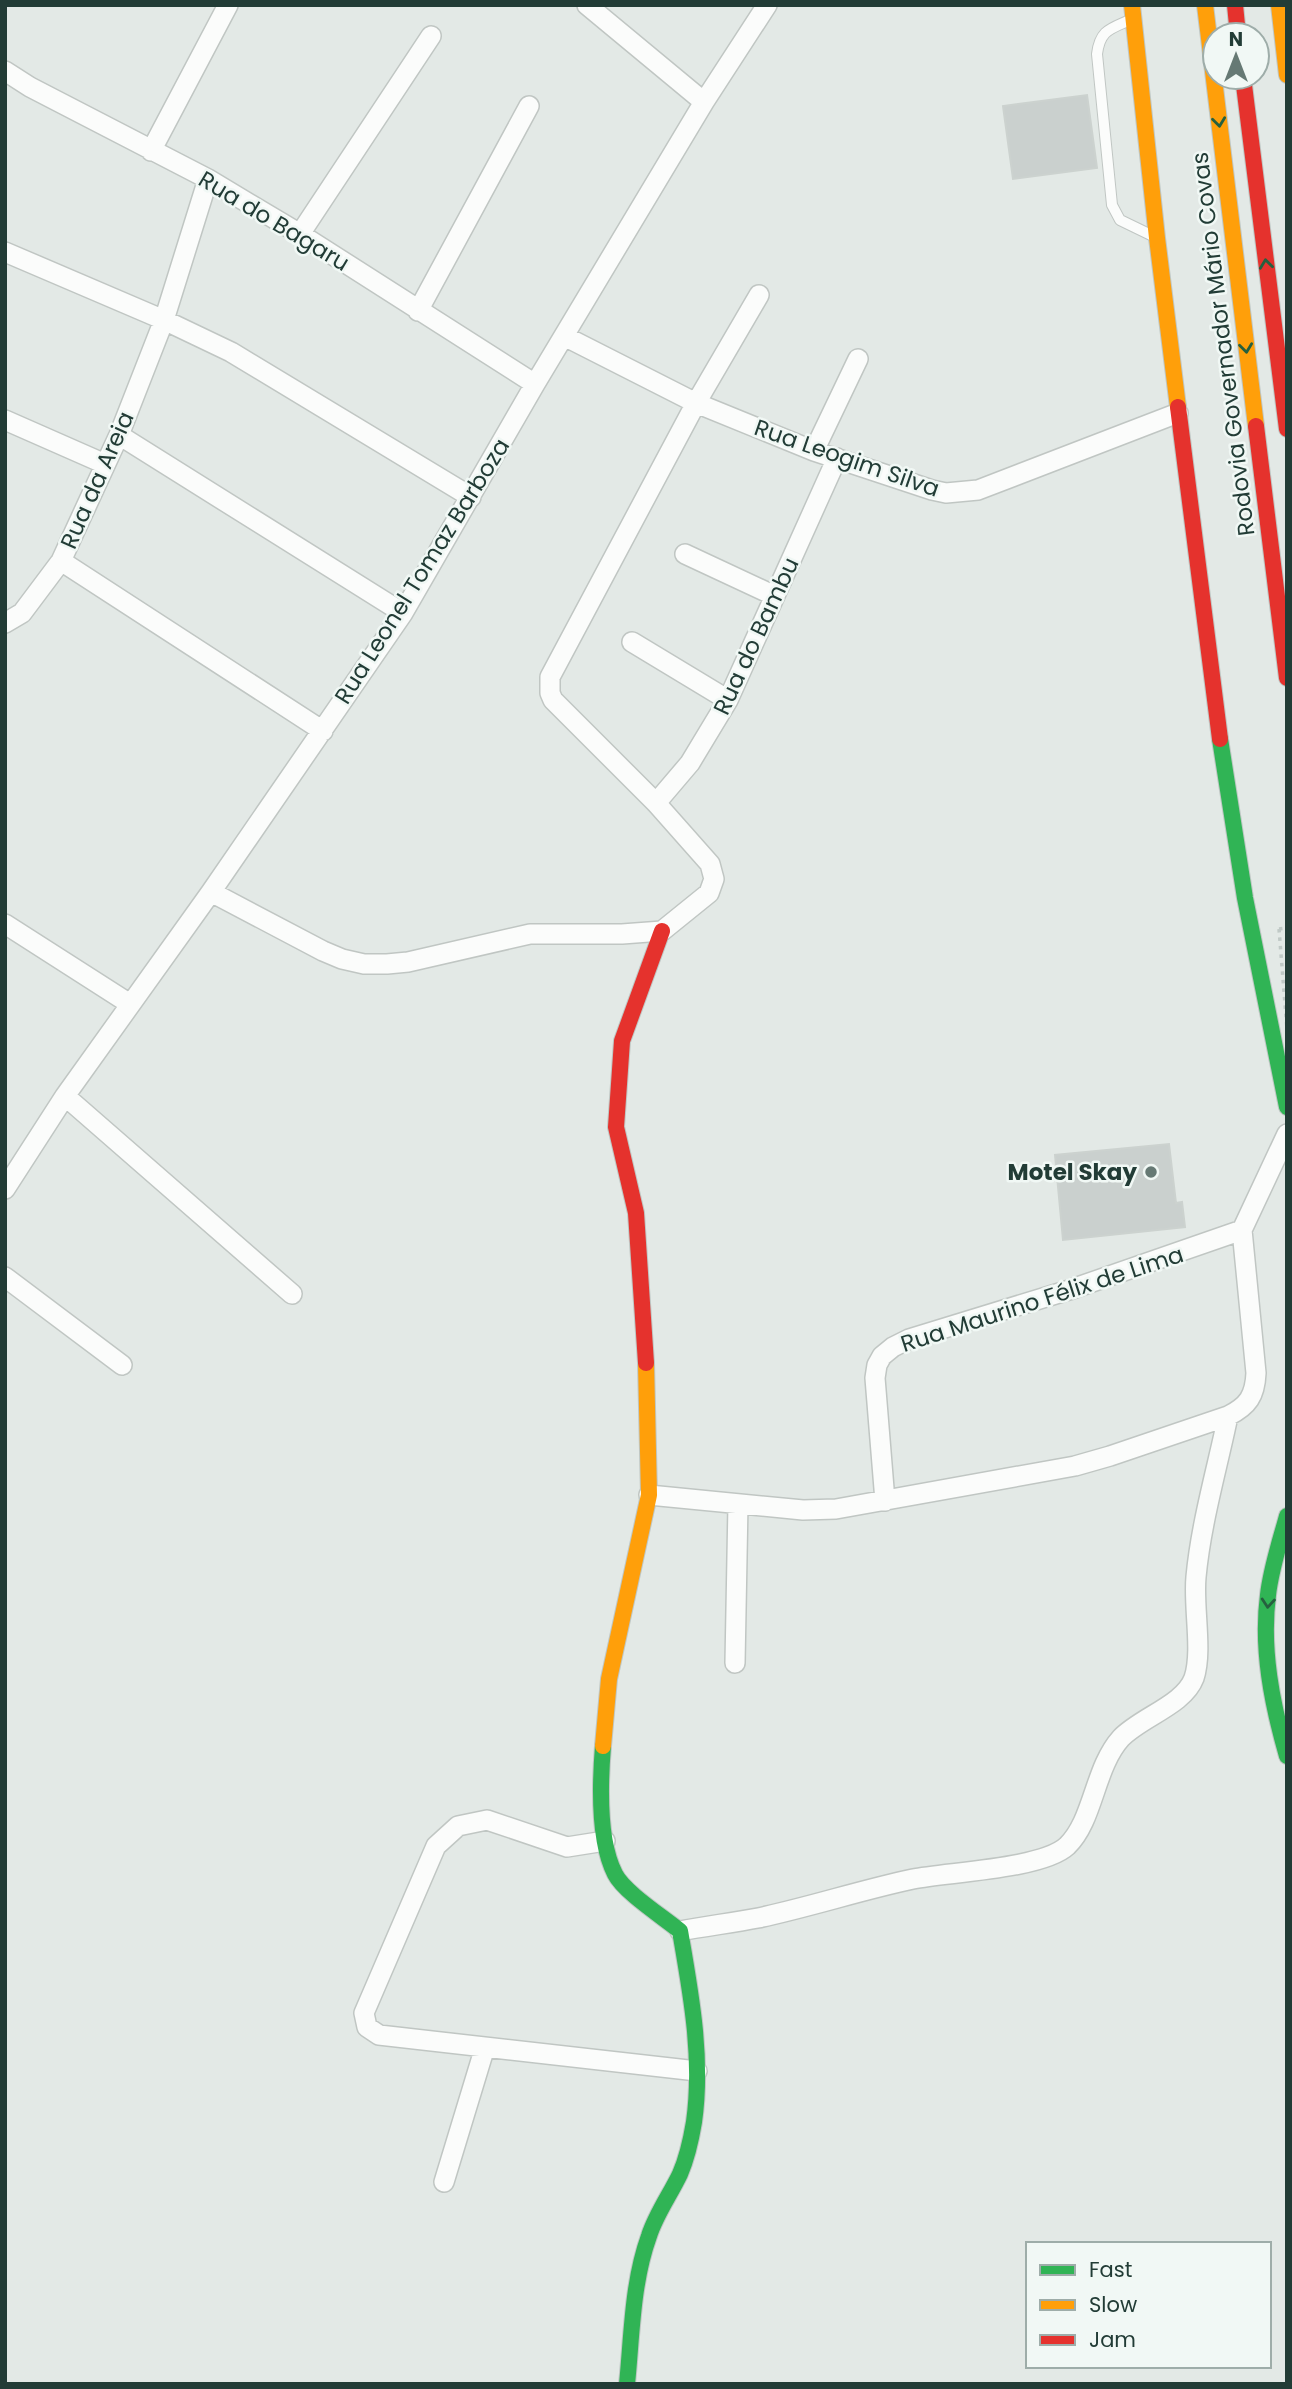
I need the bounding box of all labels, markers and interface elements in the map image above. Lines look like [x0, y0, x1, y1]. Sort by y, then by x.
north arrow [1201, 21, 1271, 91]
text: N [1229, 26, 1243, 53]
one-way arrow [1212, 116, 1227, 128]
street label: Rodovia Governador Mário Covas [1184, 150, 1262, 538]
street label: Rua do Bagaru [193, 163, 355, 279]
one-way arrow [1258, 258, 1273, 270]
one-way arrow [1239, 342, 1254, 353]
street label: Rua da Areia [52, 406, 142, 554]
street label: Rua Leogim Silva [750, 411, 944, 505]
street label: Rua Leonel Tomaz Barboza [327, 432, 517, 710]
street label: Rua do Bambu [705, 552, 807, 720]
place label: Motel Skay [1008, 1156, 1137, 1188]
marker: Motel Skay [1143, 1164, 1159, 1180]
street label: Rua Maurino Félix de Lima [897, 1238, 1187, 1360]
one-way arrow [1261, 1598, 1276, 1609]
legend [1026, 2242, 1271, 2368]
text: Fast [1089, 2255, 1132, 2284]
text: Slow [1089, 2290, 1137, 2319]
text: Jam [1089, 2325, 1136, 2354]

